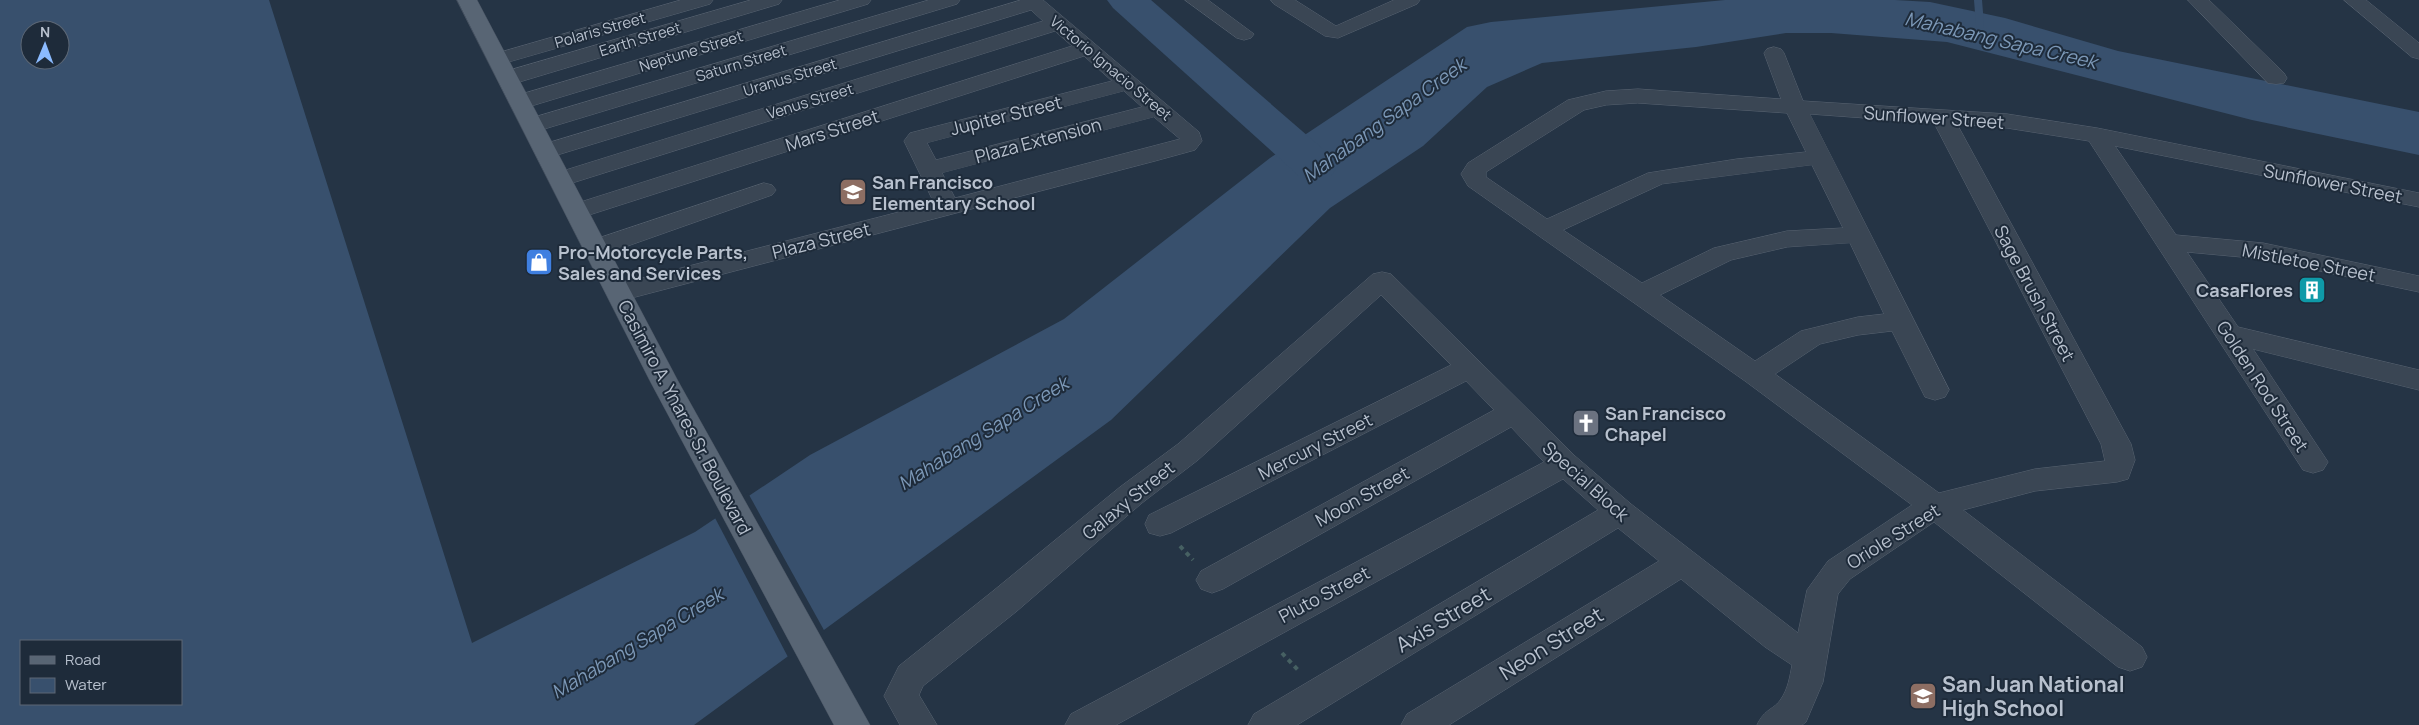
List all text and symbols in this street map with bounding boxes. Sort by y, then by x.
water label: Mahabang Sapa Creek [1902,5,2102,75]
street label: Polaris Street [552,7,648,53]
street label: Victorio Ignacio Street [1046,11,1176,125]
street label: Earth Street [597,17,683,61]
north arrow [20,20,70,70]
text: N [40,22,50,41]
street label: Neptune Street [637,25,745,77]
street label: Saturn Street [693,39,789,87]
water label: Mahabang Sapa Creek [1297,50,1473,188]
street label: Uranus Street [741,53,839,101]
street label: Venus Street [764,78,856,124]
street label: Jupiter Street [948,90,1064,140]
street label: Sunflower Street [1863,100,2005,134]
street label: Mars Street [782,104,882,156]
street label: Plaza Extension [972,112,1104,168]
street label: Sunflower Street [2262,158,2404,208]
place label: San Francisco Elementary School [872,170,1035,215]
school or university icon: San Francisco Elementary School [838,177,868,207]
street label: Plaza Street [769,216,873,264]
street label: Sage Brush Street [1989,221,2081,365]
street label: Mistletoe Street [2240,237,2378,287]
place label: Pro-Motorcycle Parts, Sales and Services [558,240,748,285]
shop icon: Pro-Motorcycle Parts, Sales and Services [524,247,554,277]
building icon: CasaFlores [2297,275,2327,305]
place label: CasaFlores [2196,278,2293,302]
street label: Casimiro A. Ynares Sr. Boulevard [613,296,757,538]
street label: Golden Rod Street [2212,316,2314,456]
water label: Mahabang Sapa Creek [893,369,1075,496]
place label: San Francisco Chapel [1605,401,1726,446]
street label: Mercury Street [1254,407,1376,485]
church icon: San Francisco Chapel [1571,408,1601,438]
street label: Special Block [1538,436,1635,527]
street label: Galaxy Street [1077,455,1179,545]
street label: Moon Street [1311,460,1413,532]
street label: Oriole Street [1842,498,1944,574]
street label: Pluto Street [1274,560,1374,628]
water label: Mahabang Sapa Creek [546,580,730,705]
street label: Axis Street [1390,580,1496,658]
street label: Neon Street [1494,600,1608,686]
legend [20,640,182,705]
text: Road [65,649,101,670]
place label: San Juan National High School [1942,670,2125,722]
text: Water [65,674,107,695]
school or university icon: San Juan National High School [1908,681,1938,711]

